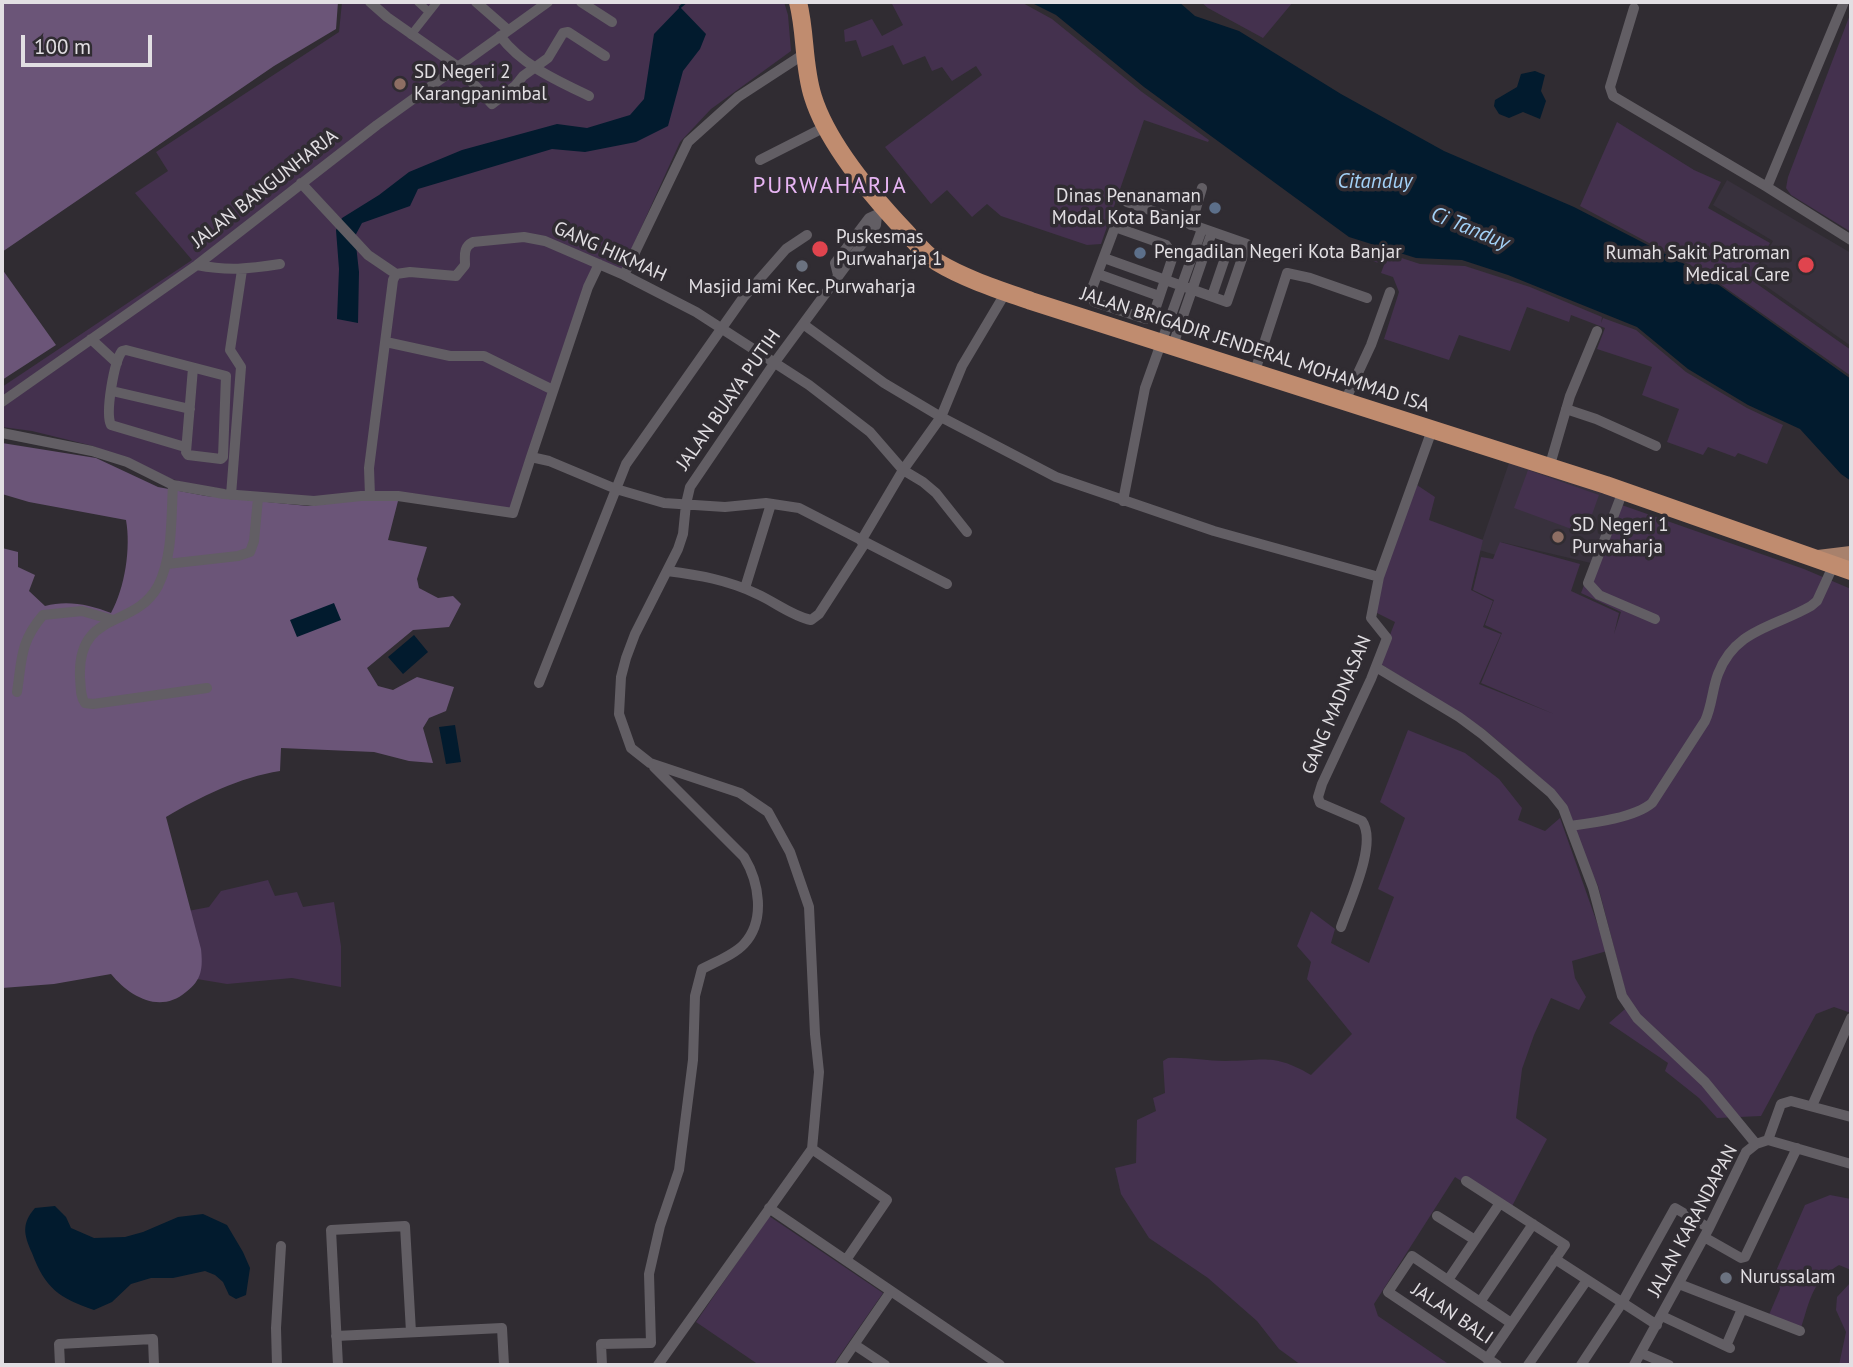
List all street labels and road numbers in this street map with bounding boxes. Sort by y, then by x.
street label: JALAN BANGUNHARJA [187,125,343,253]
street label: GANG HIKMAH [550,217,670,287]
street label: JALAN BRIGADIR JENDERAL MOHAMMAD ISA [1078,283,1432,417]
street label: JALAN BUAYA PUTIH [672,325,786,475]
street label: GANG MADNASAN [1297,632,1377,778]
street label: JALAN KARANDAPAN [1643,1141,1743,1301]
street label: JALAN BALI [1407,1279,1497,1349]

